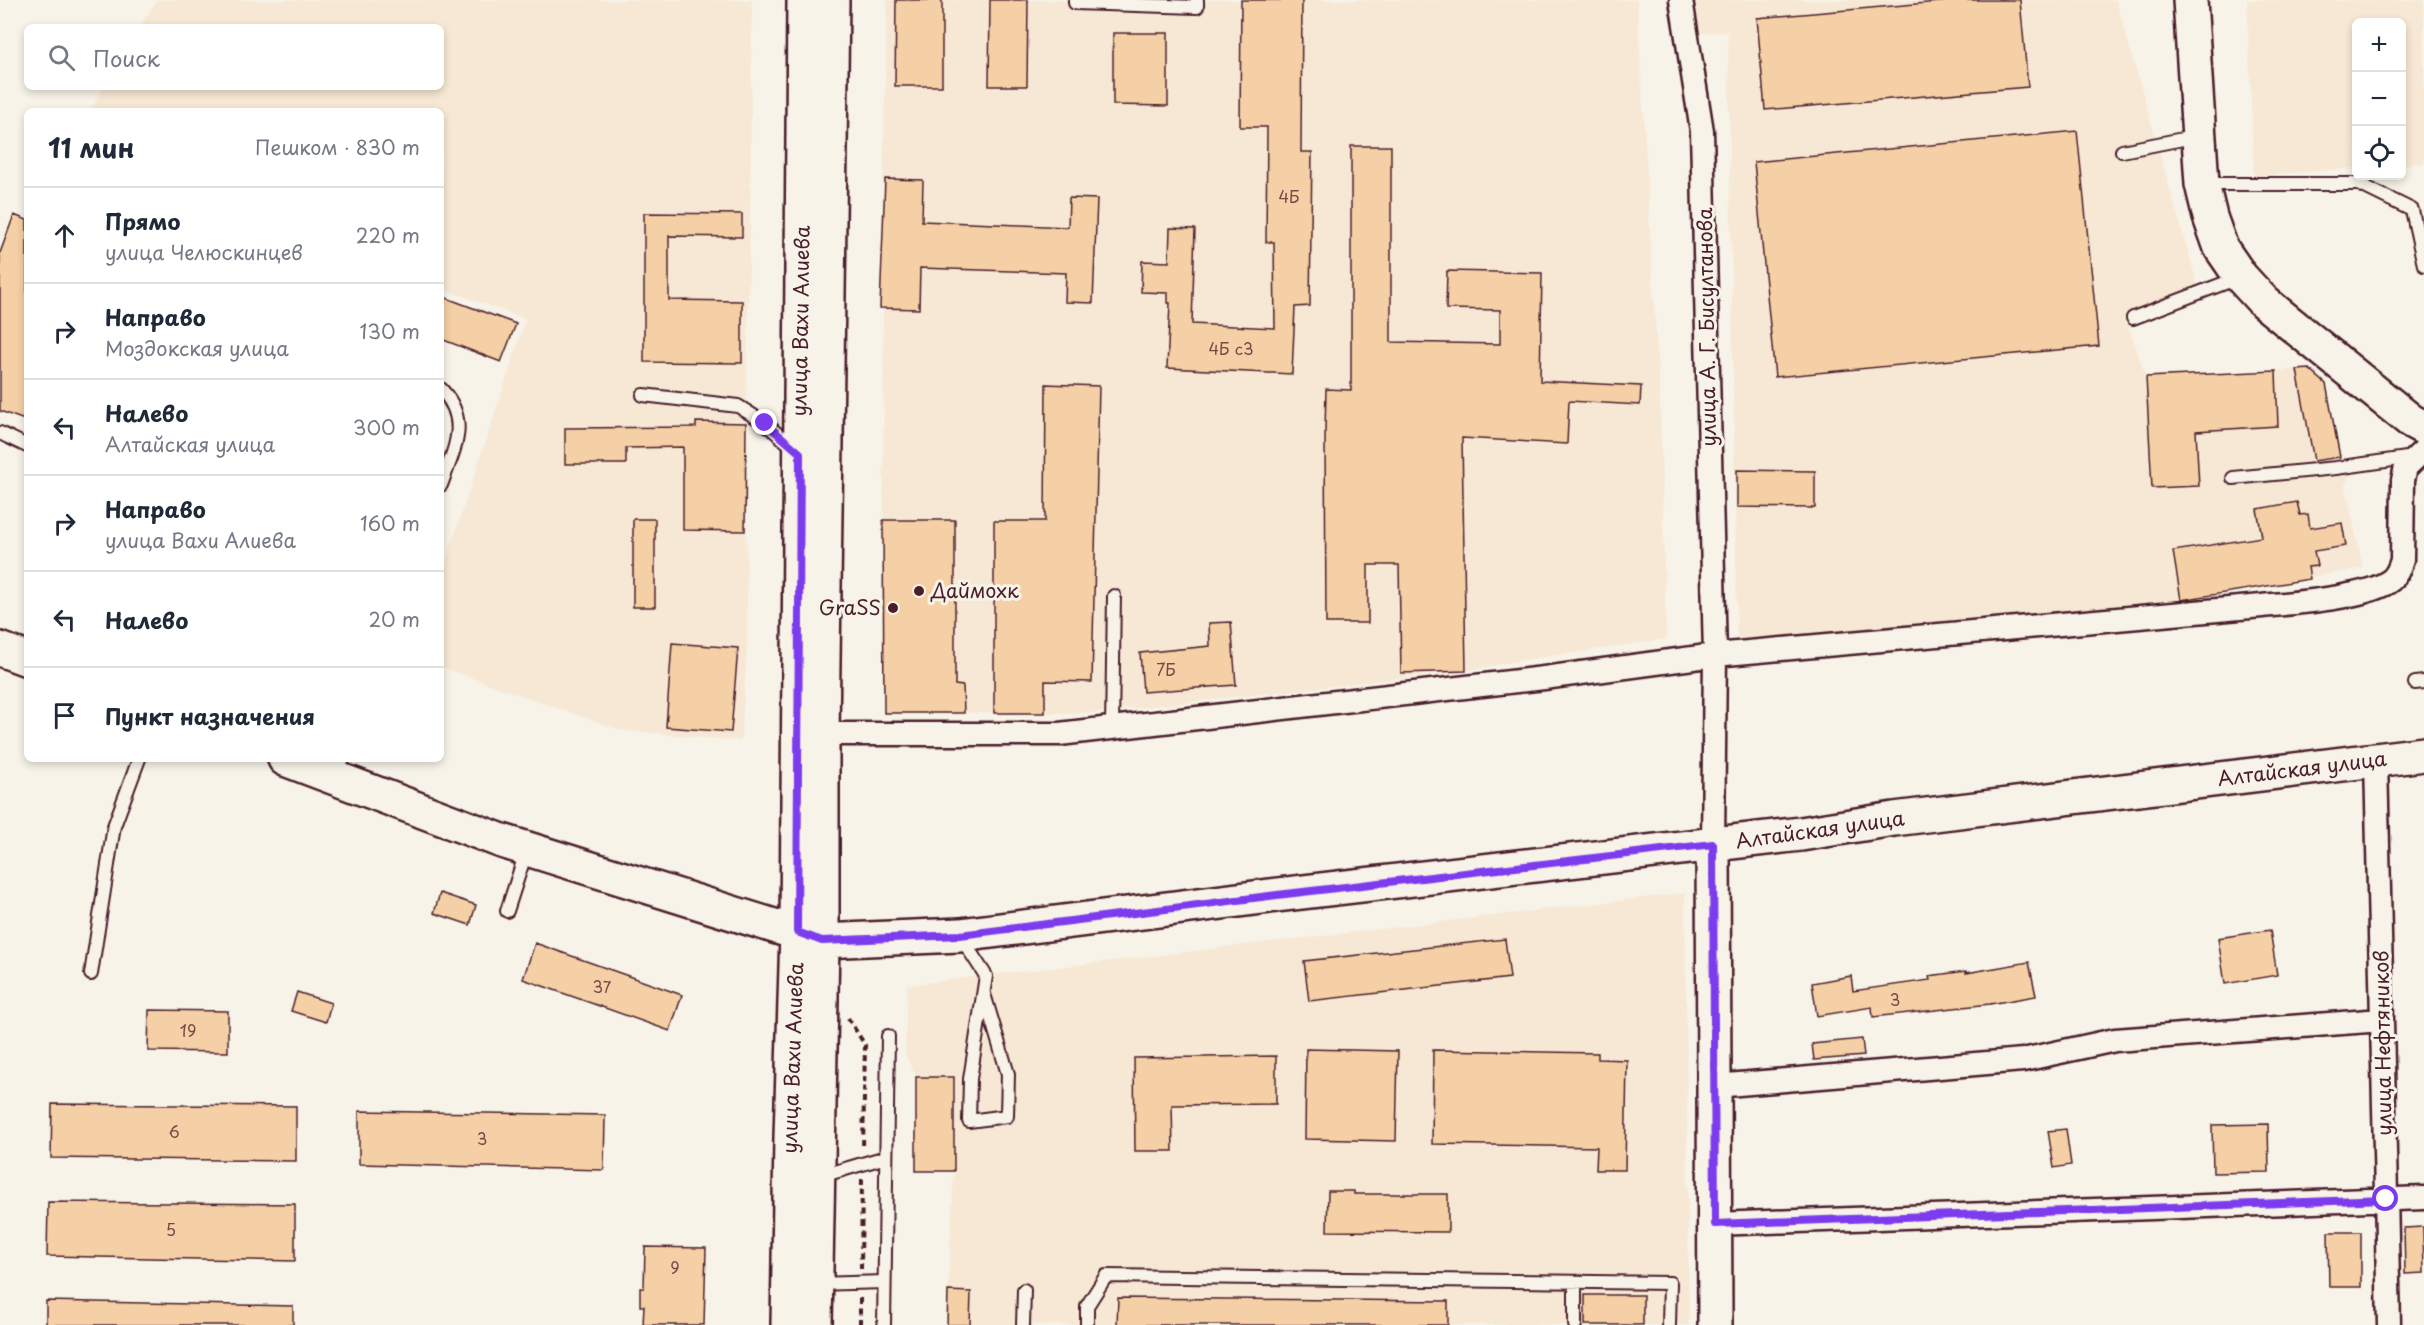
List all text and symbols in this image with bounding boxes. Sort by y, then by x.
map controls [2352,18,2406,180]
button: + [2352,18,2406,72]
search box [24,24,444,90]
icon: search [45,41,78,74]
text: Поиск [93,41,160,74]
button: − [2352,72,2406,126]
button: locate [2352,126,2406,180]
text: 11 мин [48,128,134,167]
text: Пешком · 830 m [255,132,420,162]
house number: 4Б [1279,184,1300,208]
text: Прямо [105,204,180,237]
street label: улица А. Г. Бисултанова [1689,207,1723,447]
icon: ahead [48,219,81,252]
text: 220 m [356,220,420,250]
street label: улица Вахи Алиева [783,225,817,417]
text: улица Челюскинцев [105,237,303,267]
text: Направо [105,300,206,333]
icon: right [48,315,81,348]
text: 130 m [360,316,420,346]
text: Моздокская улица [105,333,289,363]
house number: 4Б с3 [1208,336,1254,360]
text: Налево [105,396,188,429]
route end [751,409,777,435]
icon: left [48,411,81,444]
text: 300 m [353,412,420,442]
text: Алтайская улица [105,429,275,459]
text: Направо [105,492,206,525]
icon: right [48,507,81,540]
text: 160 m [360,508,420,538]
text: улица Вахи Алиева [105,525,296,555]
place label: Даймохк [930,575,1019,605]
marker: Даймохк [912,584,926,598]
place label: GraSS [819,592,881,622]
marker: GraSS [886,601,900,615]
icon: left [48,603,81,636]
text: Налево [105,603,188,636]
text: 20 m [368,604,420,634]
house number: 7Б [1156,657,1176,681]
icon: arrive [48,699,81,732]
text: Пункт назначения [105,699,315,732]
street label: Алтайская улица [2216,743,2389,793]
street label: Алтайская улица [1734,802,1907,856]
street label: улица Нефтяников [2365,950,2399,1136]
street label: улица Вахи Алиева [774,961,810,1154]
house number: 37 [593,974,612,998]
house number: 3 [1890,987,1900,1011]
house number: 19 [180,1018,196,1042]
house number: 6 [168,1119,180,1143]
house number: 3 [477,1126,487,1150]
route start [2372,1185,2398,1211]
house number: 5 [166,1217,176,1241]
house number: 9 [670,1255,680,1279]

